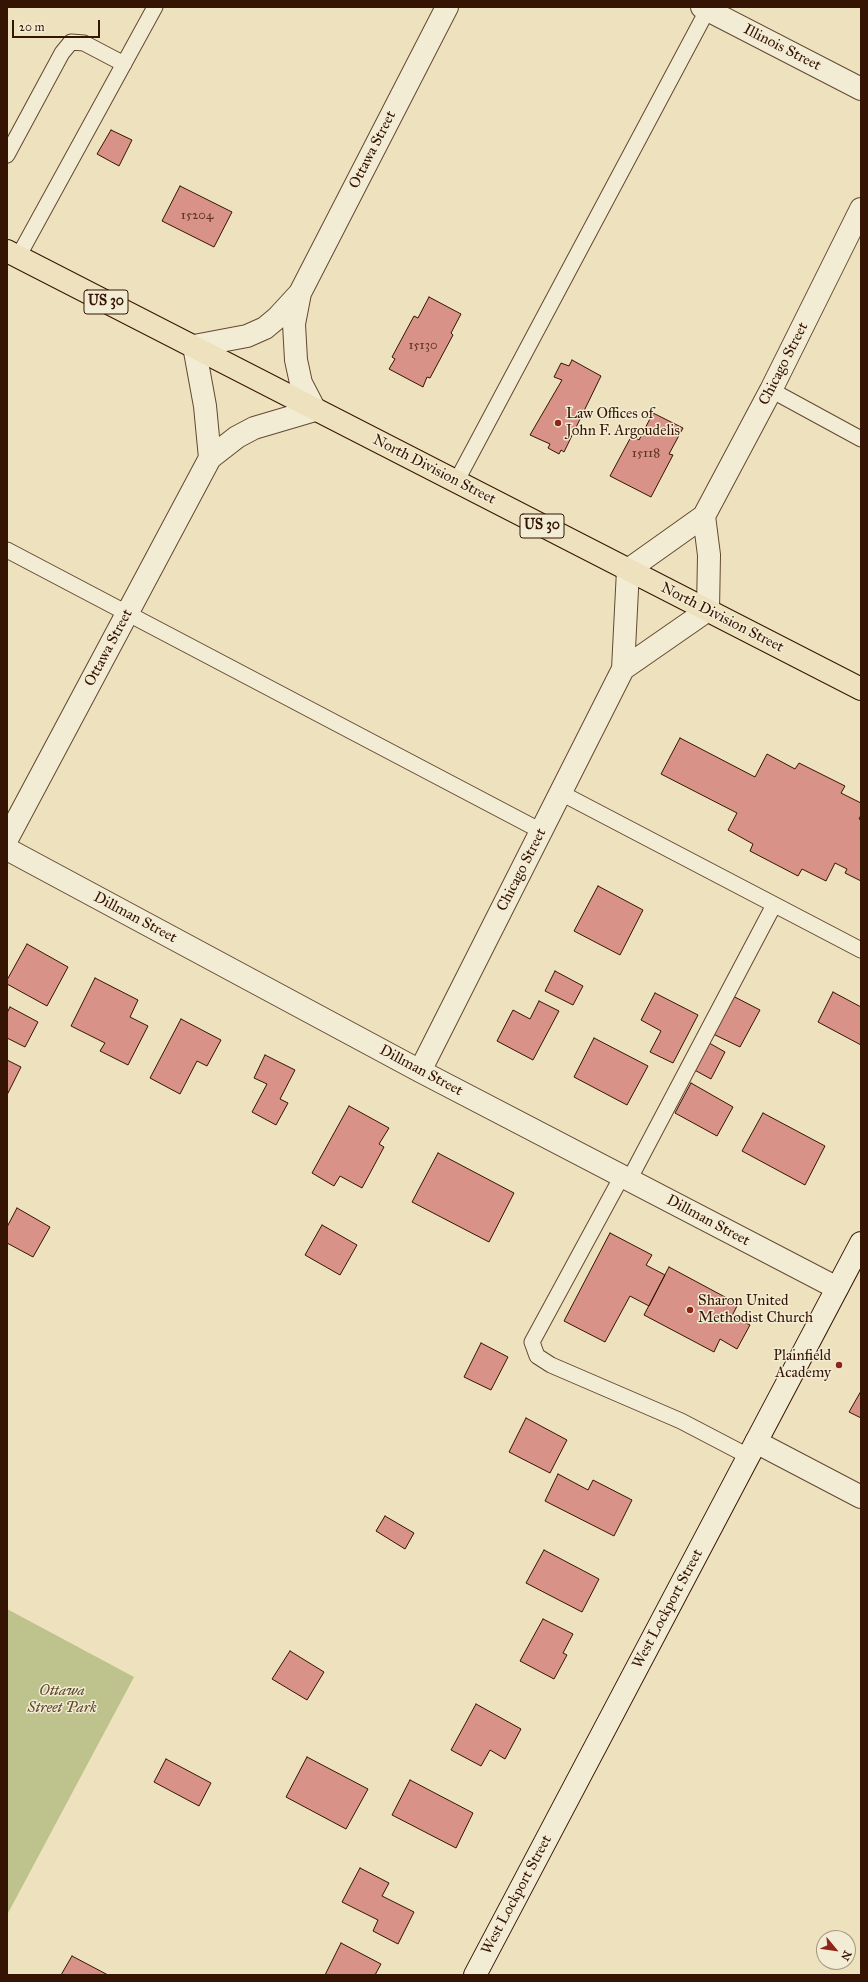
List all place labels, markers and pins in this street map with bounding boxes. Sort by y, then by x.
place label: Law Offices of John F. Argoudelis [566,405,680,440]
marker: Law Offices of John F. Argoudelis [553,418,563,428]
place label: Sharon United Methodist Church [698,1292,813,1327]
marker: Sharon United Methodist Church [685,1305,695,1315]
place label: Plainfield Academy [773,1347,831,1382]
marker: Plainfield Academy [834,1360,844,1370]

